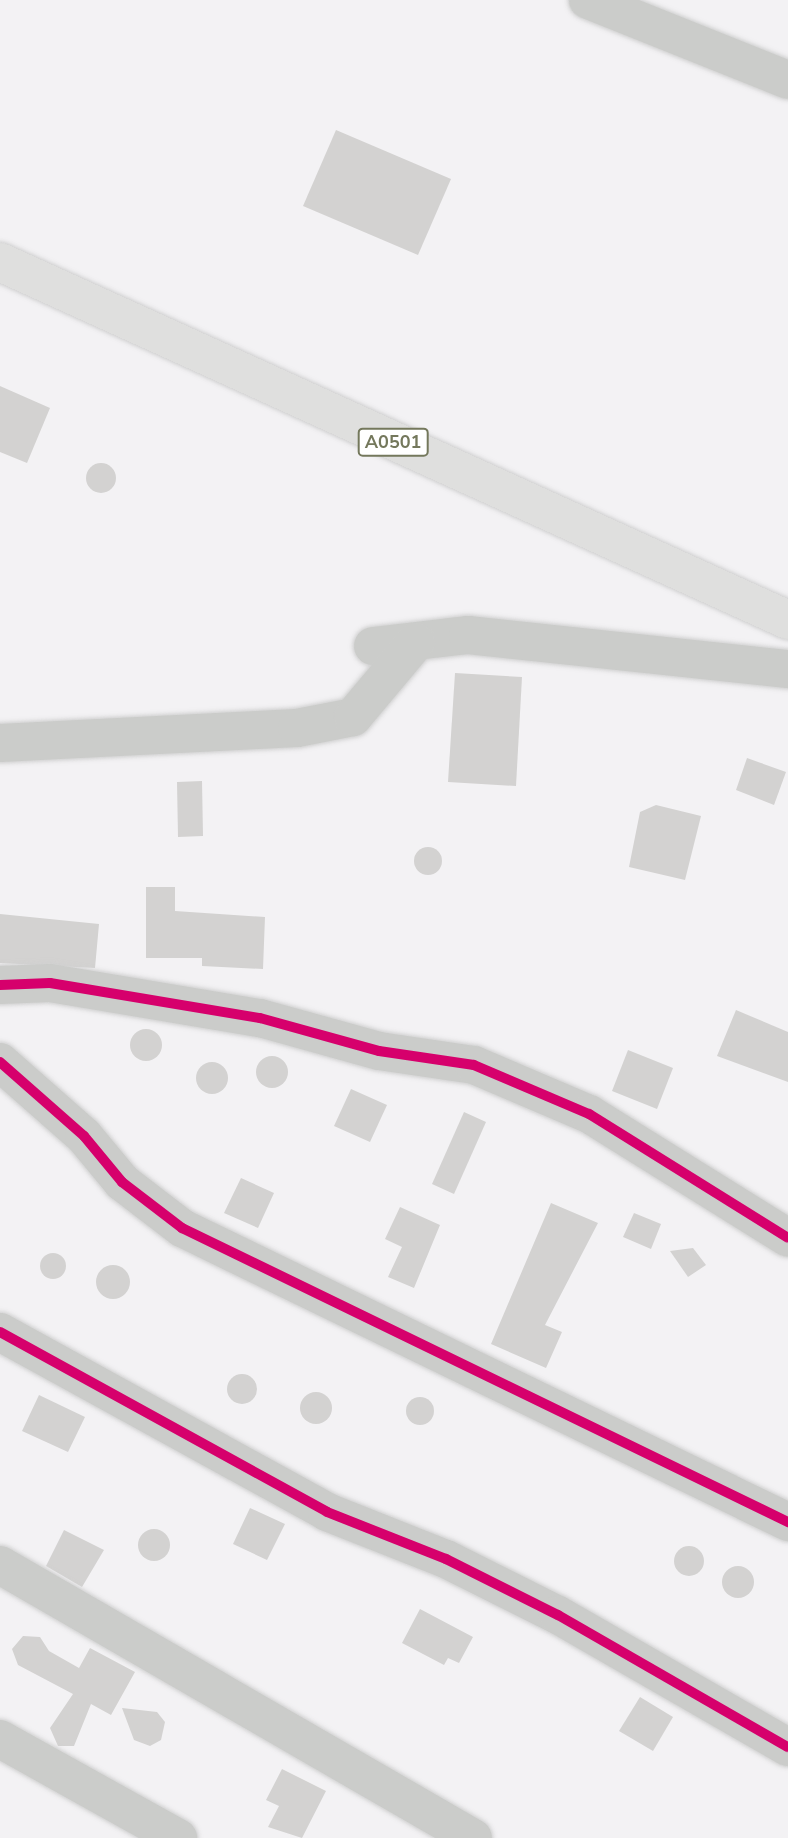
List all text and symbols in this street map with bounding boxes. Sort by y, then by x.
road number: A0501 [356,428,430,457]

